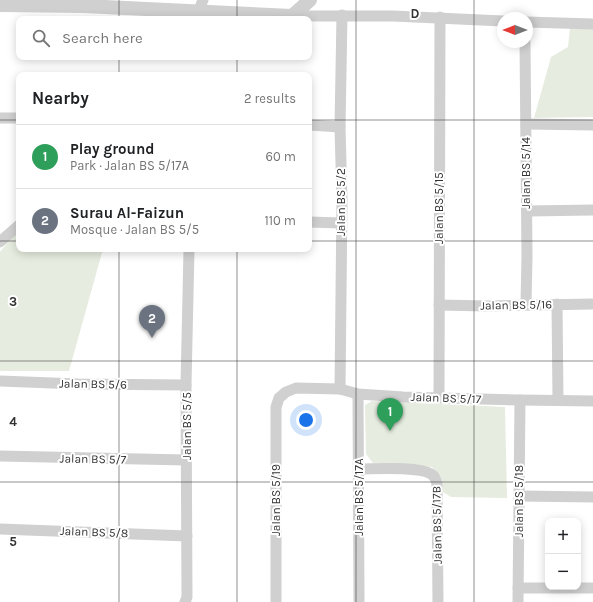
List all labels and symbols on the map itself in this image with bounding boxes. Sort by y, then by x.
text: D [411,6,420,21]
north arrow [497,12,533,48]
street label: Jalan BS 5/14 [519,137,533,209]
street label: Jalan BS 5/2 [334,168,348,236]
street label: Jalan BS 5/15 [432,172,446,244]
text: 3 [9,294,17,309]
street label: Jalan BS 5/16 [480,297,552,313]
pin: 2 [139,305,165,338]
street label: Jalan BS 5/6 [59,376,127,392]
street label: Jalan BS 5/17 [410,390,482,406]
street label: Jalan BS 5/5 [180,392,194,460]
pin: 1 [377,398,403,431]
your location [296,410,316,430]
text: 4 [9,414,17,429]
street label: Jalan BS 5/7 [60,451,127,467]
street label: Jalan BS 5/17A [352,458,366,536]
street label: Jalan BS 5/19 [269,464,283,536]
street label: Jalan BS 5/18 [512,465,526,537]
street label: Jalan BS 5/17B [429,486,445,564]
street label: Jalan BS 5/8 [60,524,128,540]
text: 5 [9,534,17,549]

